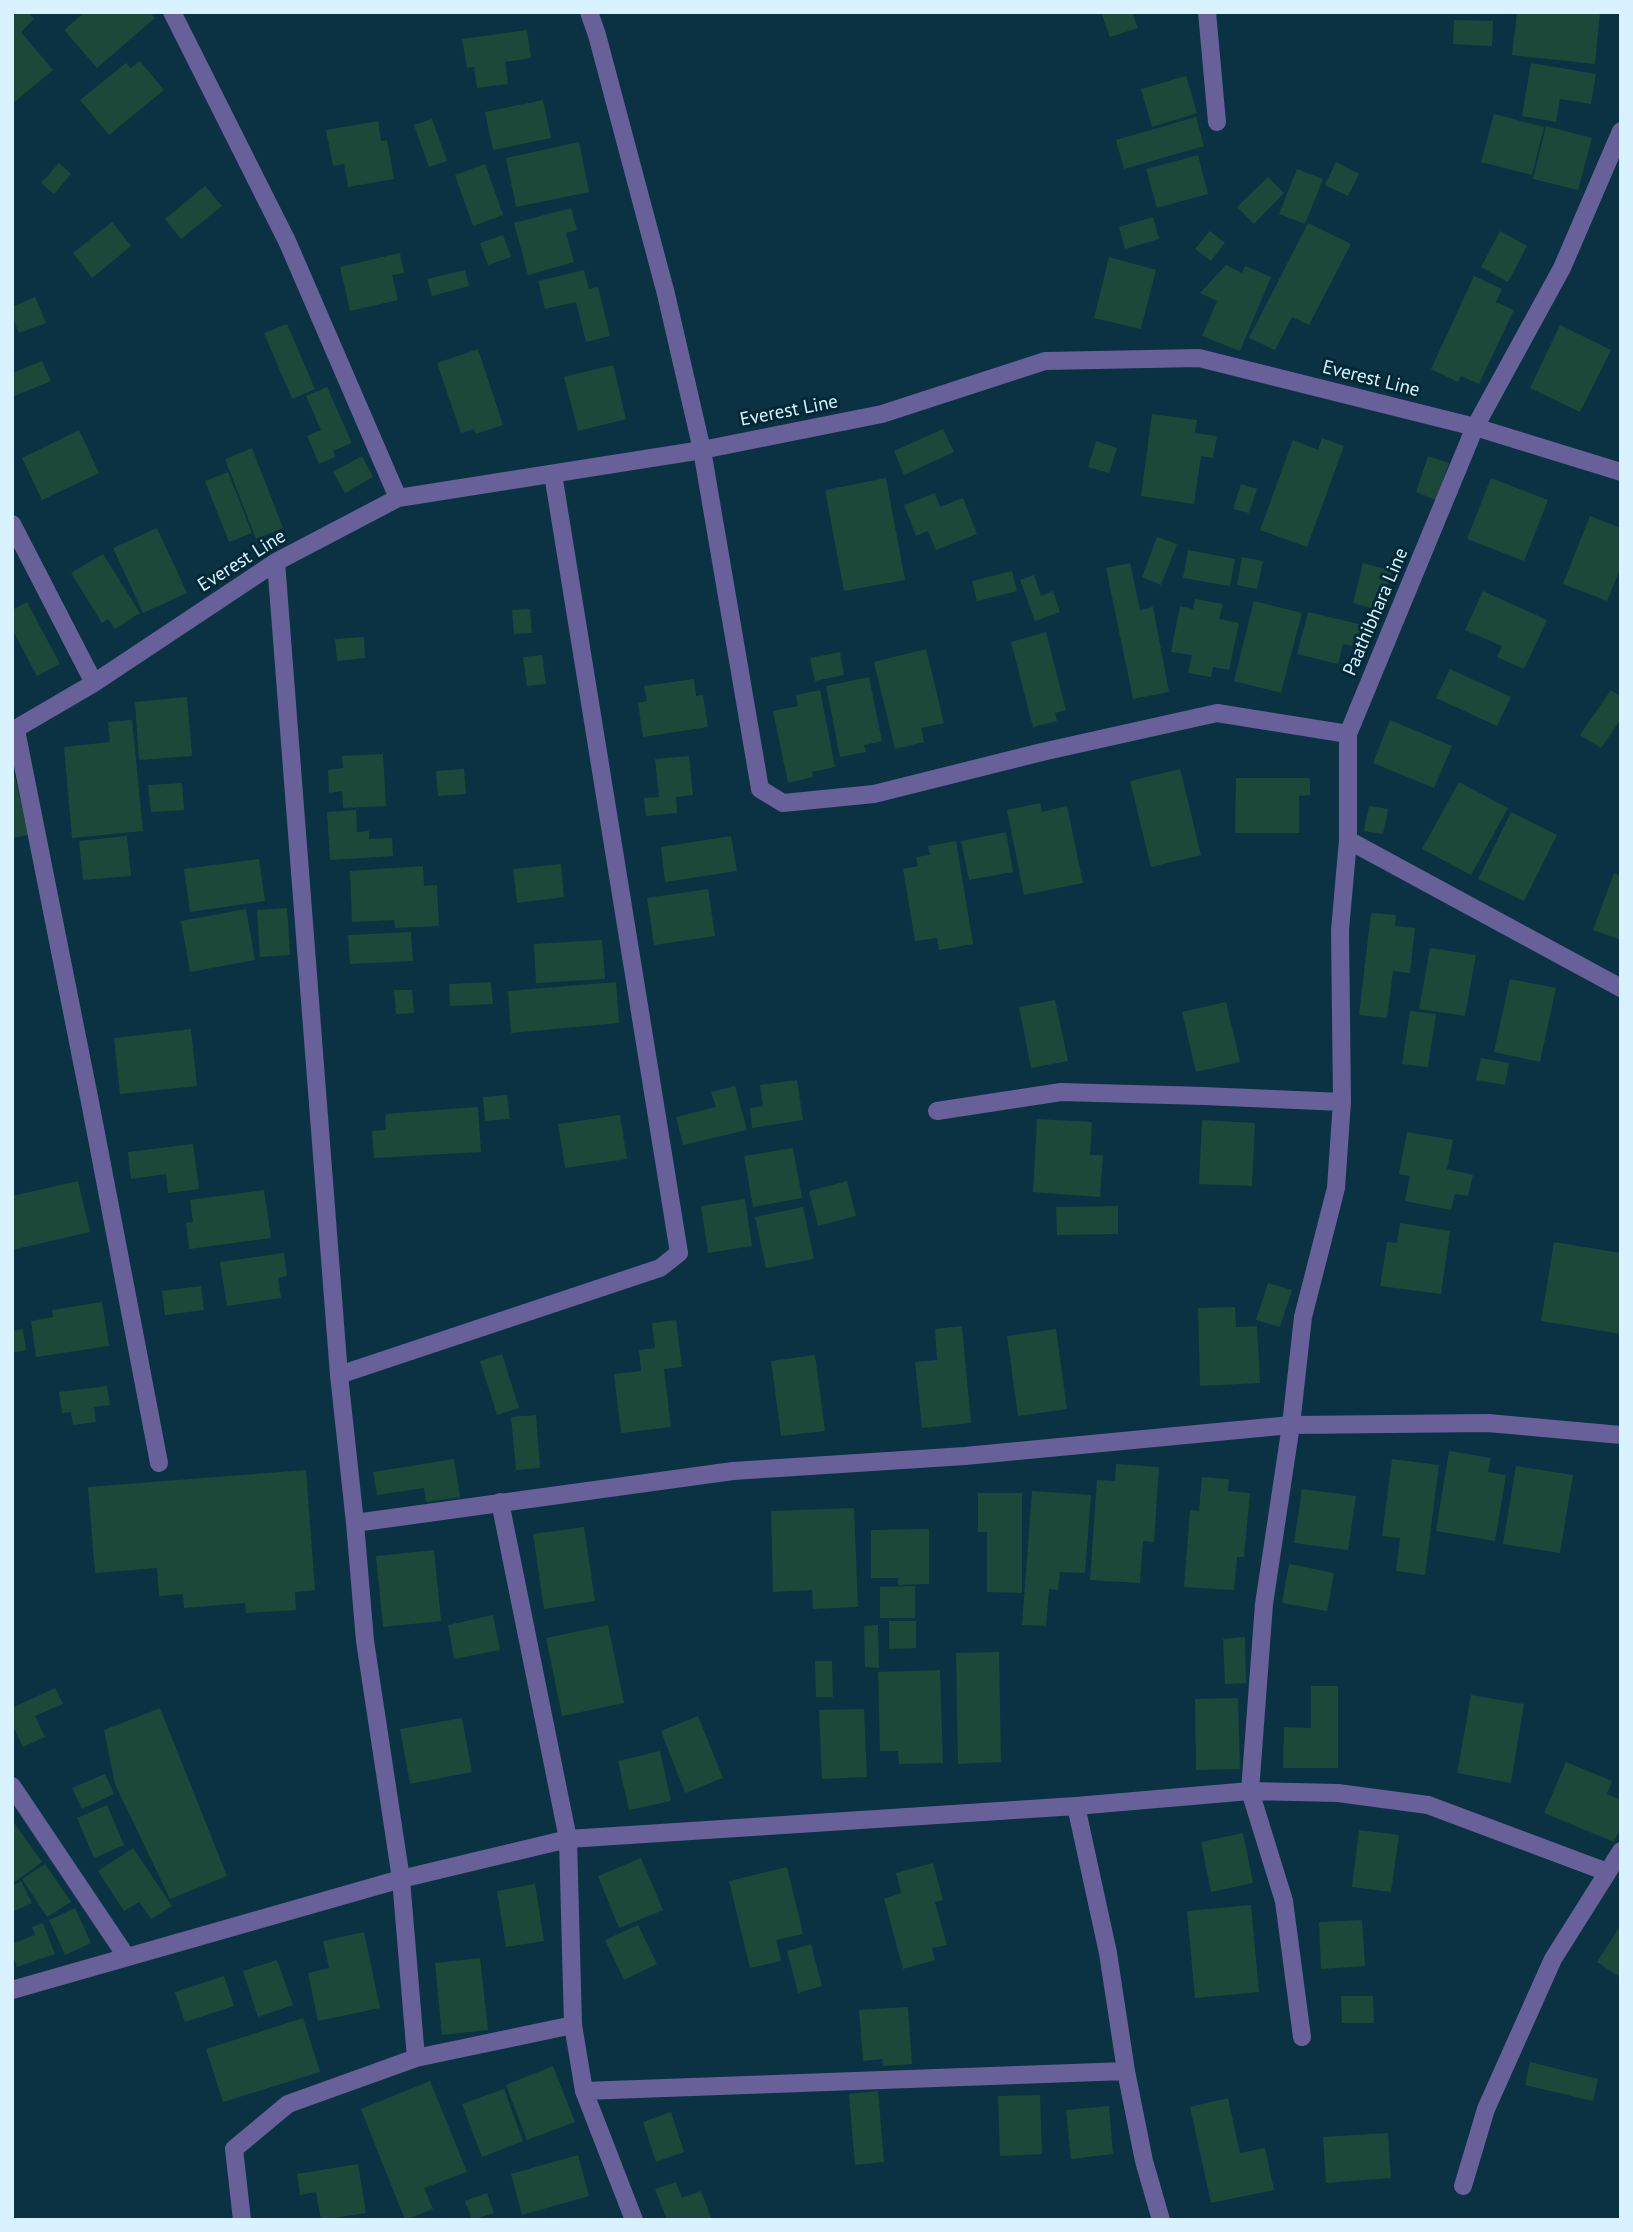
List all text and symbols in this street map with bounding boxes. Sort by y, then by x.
street label: Everest Line [1320,356,1422,402]
street label: Everest Line [738,390,840,432]
street label: Everest Line [194,525,290,597]
street label: Paathibhara Line [1339,545,1413,679]

